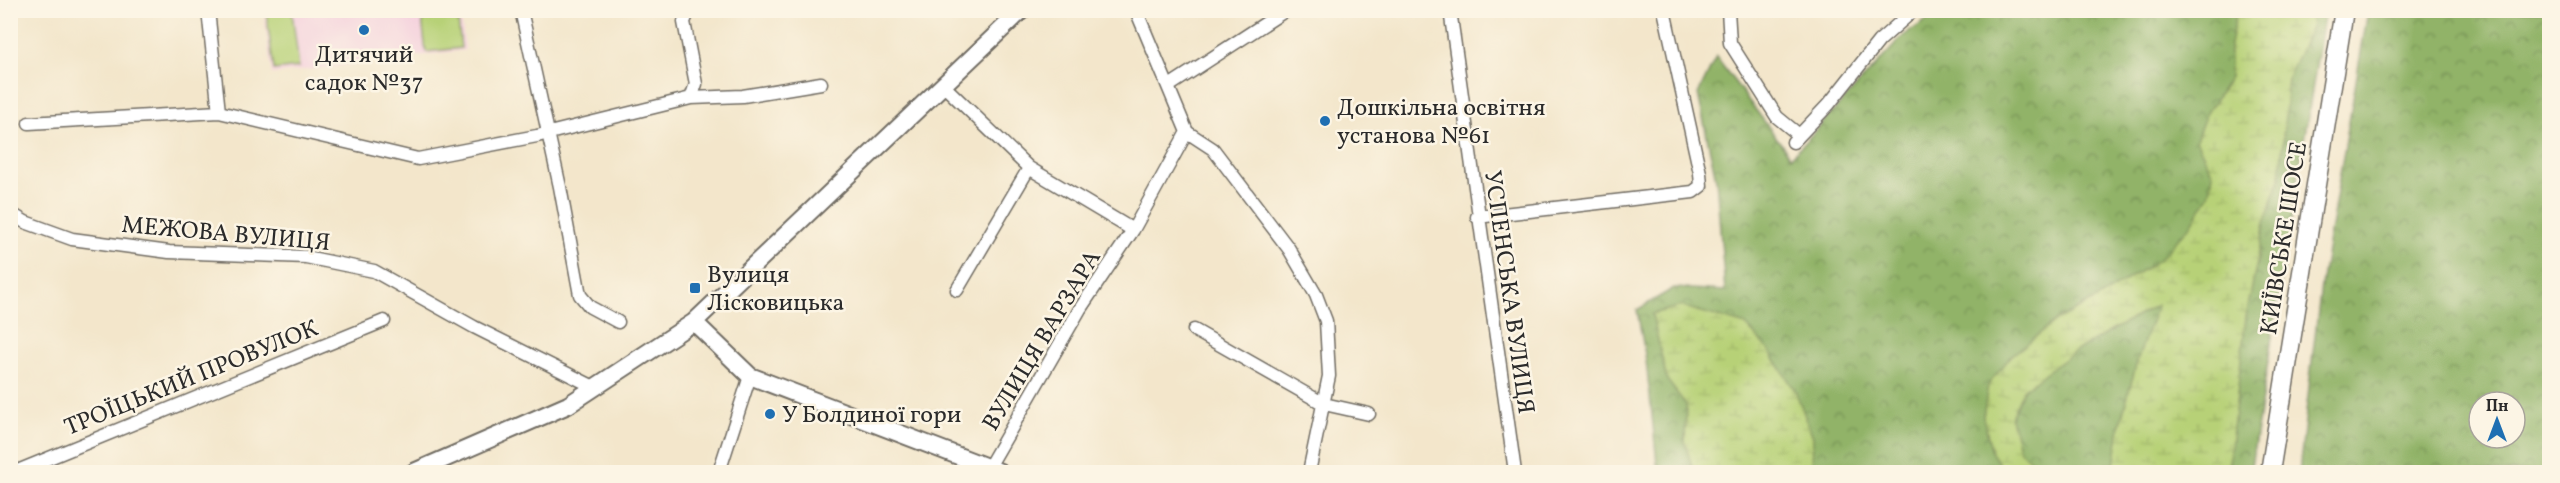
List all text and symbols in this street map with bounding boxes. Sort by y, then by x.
marker: Дитячий садок №37 [357,23,371,37]
place label: Дитячий садок №37 [305,39,423,101]
place label: Дошкільна освітня установа №61 [1337,92,1545,154]
marker: Дошкільна освітня установа №61 [1318,114,1332,128]
street label: КИЇВСЬКЕ ШОСЕ [2253,139,2317,337]
street label: УСПЕНСЬКА ВУЛИЦЯ [1474,168,1542,416]
street label: МЕЖОВА ВУЛИЦЯ [120,209,332,261]
street label: ВУЛИЦЯ ВАРЗАРА [975,244,1110,438]
place label: Вулиця Лісковицька [707,259,844,321]
marker: Вулиця Лісковицька [688,281,702,295]
street label: ТРОЇЦЬКИЙ ПРОВУЛОК [60,312,324,445]
north arrow [2467,390,2527,450]
text: Пн [2486,396,2508,418]
place label: У Болдиної гори [782,399,961,433]
marker: У Болдиної гори [763,407,777,421]

